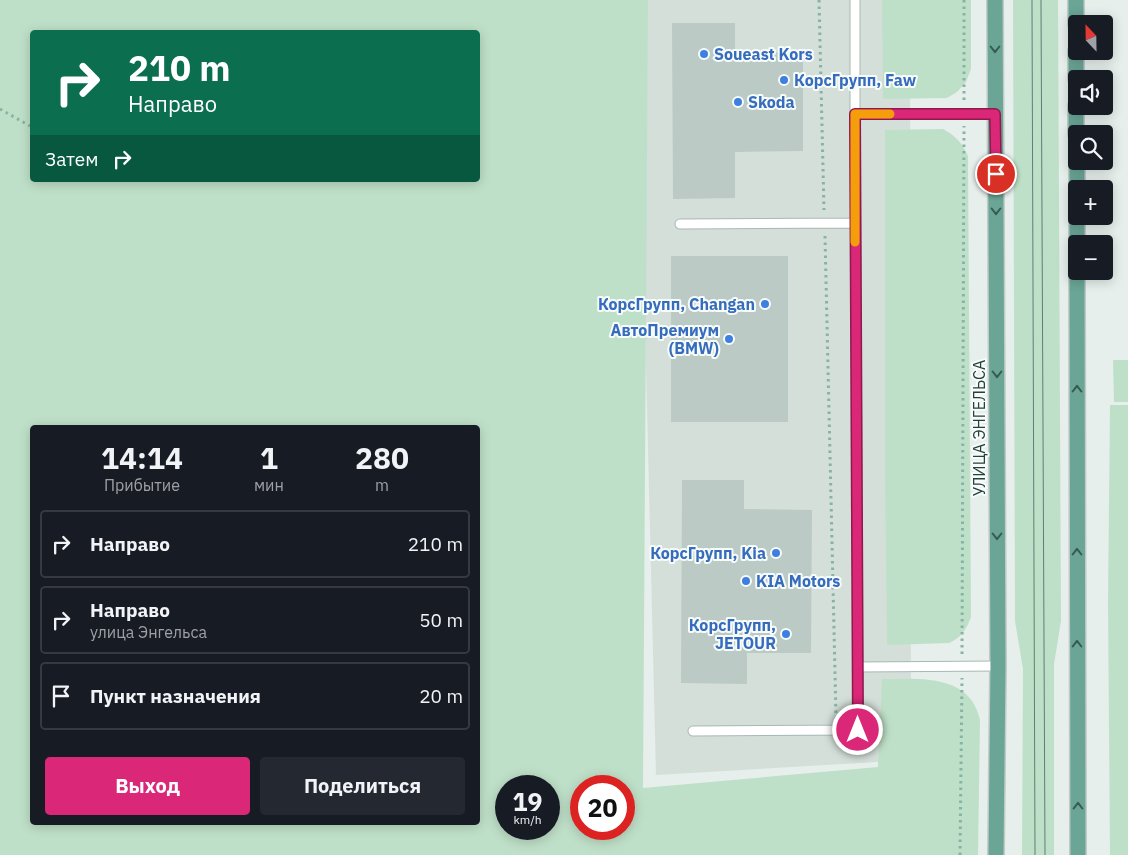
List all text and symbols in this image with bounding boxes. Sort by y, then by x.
north arrow [1068,15,1112,60]
map controls [1068,15,1113,280]
place label: Soueast Kors [714,44,813,64]
text: 210 m [128,45,231,91]
one-way arrow [990,45,1000,53]
marker: Soueast Kors [698,48,710,60]
icon: right [45,50,110,115]
place label: КорсГрупп, Faw [794,70,917,90]
button: sound [1068,70,1113,115]
marker: КорсГрупп, Faw [778,74,790,86]
text: Направо [128,89,217,118]
place label: Skoda [748,92,795,112]
marker: Skoda [732,96,744,108]
button: search [1068,125,1113,170]
icon: right [108,145,136,173]
text: Затем [45,147,98,171]
pin [975,153,1017,195]
icon: arrive [982,160,1010,188]
button: + [1068,180,1113,225]
one-way arrow [991,208,1001,215]
button: − [1068,235,1113,280]
place label: КорсГрупп, Changan [598,294,755,314]
marker: КорсГрупп, Changan [759,298,771,310]
place label: АвтоПремиум (BMW) [610,320,719,358]
marker: АвтоПремиум (BMW) [723,333,735,345]
street label: УЛИЦА ЭНГЕЛЬСА [969,360,989,496]
one-way arrow [992,370,1002,378]
one-way arrow [1072,385,1082,393]
text: 14:14 [101,438,183,477]
text: 1 [260,438,278,477]
text: 280 [355,438,409,477]
text: Прибытие [104,475,180,495]
text: мин [254,475,284,495]
text: m [375,475,389,495]
icon: right [47,530,75,558]
text: Направо [90,532,170,556]
text: 210 m [408,532,463,556]
one-way arrow [992,532,1003,540]
place label: КорсГрупп, Kia [650,543,766,563]
marker: КорсГрупп, Kia [770,547,782,559]
one-way arrow [1072,548,1082,556]
place label: KIA Motors [756,571,840,591]
marker: KIA Motors [740,575,752,587]
text: Направо [90,598,170,622]
icon: right [47,606,75,634]
text: 50 m [419,608,463,632]
place label: КорсГрупп, JETOUR [689,615,776,653]
text: улица Энгельса [90,622,207,642]
marker: КорсГрупп, JETOUR [780,628,792,640]
one-way arrow [1072,640,1082,648]
icon: arrive [47,682,75,710]
text: Пункт назначения [90,684,261,708]
text: 20 m [419,684,463,708]
position arrow [831,703,883,755]
button: Выход [45,757,250,815]
button: Поделиться [260,757,465,815]
speed limit sign: 20 [570,775,635,840]
text: 19 [512,785,543,818]
one-way arrow [1073,802,1083,810]
text: km/h [513,812,542,827]

